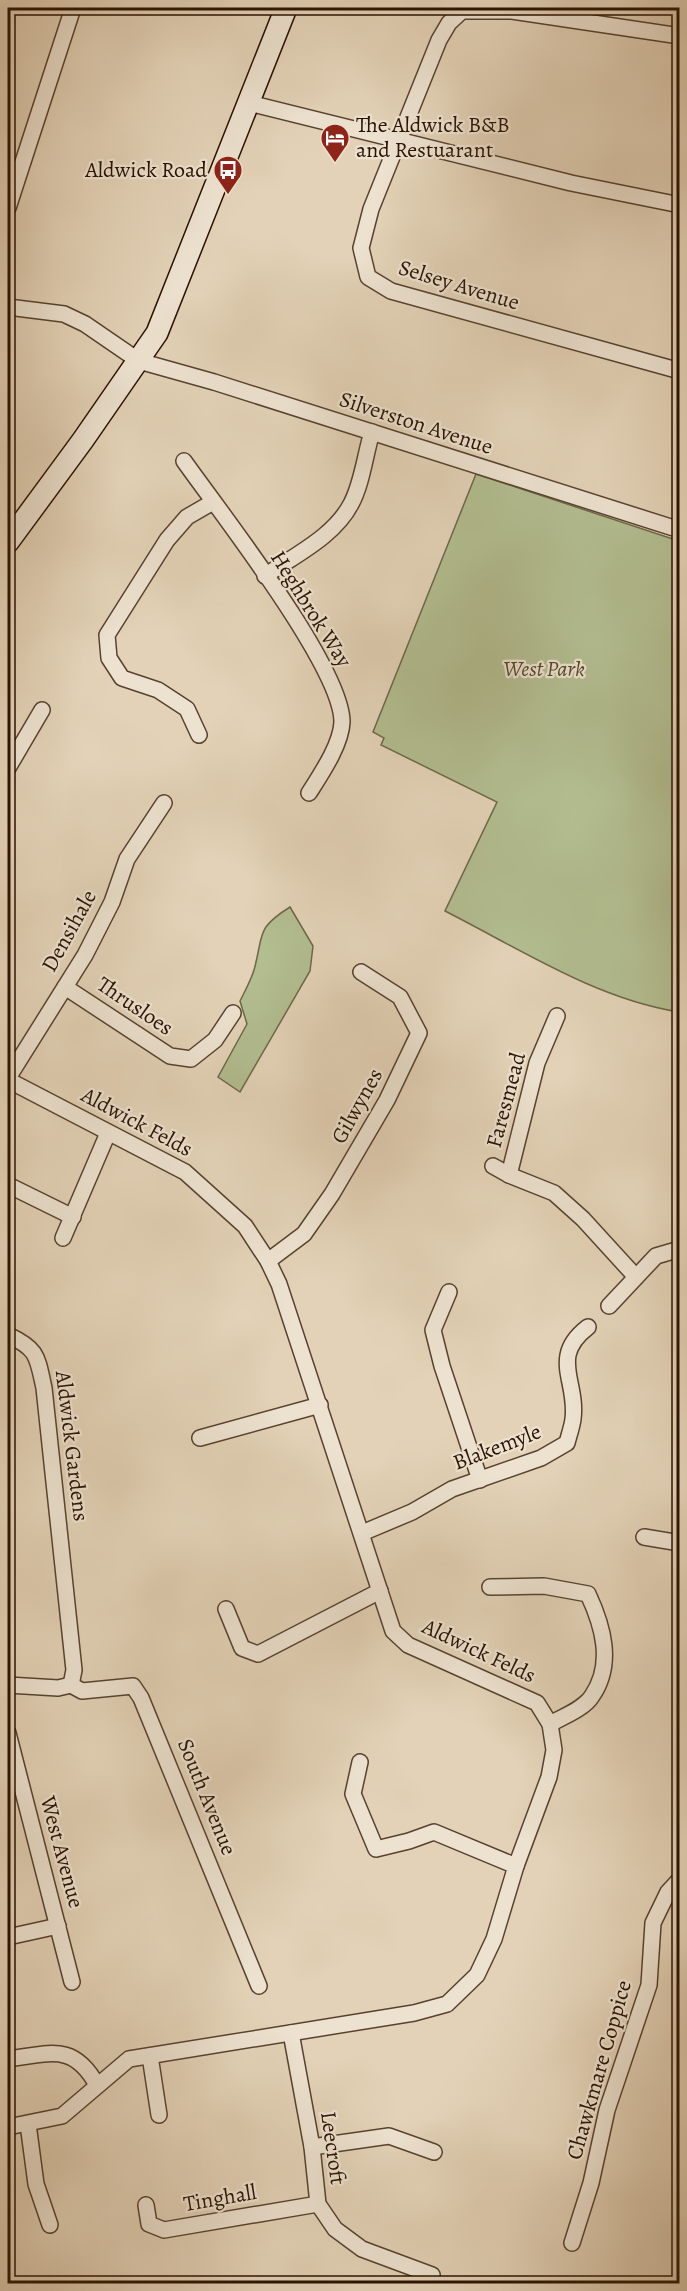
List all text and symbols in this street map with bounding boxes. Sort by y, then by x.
place label: The Aldwick B&B and Restuarant [356,110,510,165]
hotel icon: The Aldwick B&B and Restuarant [319,122,351,164]
bus stop icon: Aldwick Road [212,154,244,196]
place label: Aldwick Road [84,155,207,185]
street label: Selsey Avenue [395,252,523,318]
street label: Silverston Avenue [335,384,497,462]
street label: Heghbrok Way [263,545,359,673]
park label: West Park [503,654,585,684]
street label: Densihale [34,885,104,977]
street label: Thrusloes [91,970,179,1042]
street label: Faresmead [479,1049,533,1151]
street label: Gilwynes [324,1063,390,1149]
street label: Aldwick Felds [75,1080,198,1164]
street label: Aldwick Gardens [48,1368,96,1523]
street label: Blakemyle [449,1417,545,1477]
street label: Aldwick Felds [416,1611,541,1690]
street label: South Avenue [170,1734,244,1860]
street label: West Avenue [32,1792,91,1911]
street label: Chawkmare Coppice [559,1977,639,2163]
street label: Leecroft [313,2109,353,2187]
street label: Tinghall [181,2177,259,2219]

